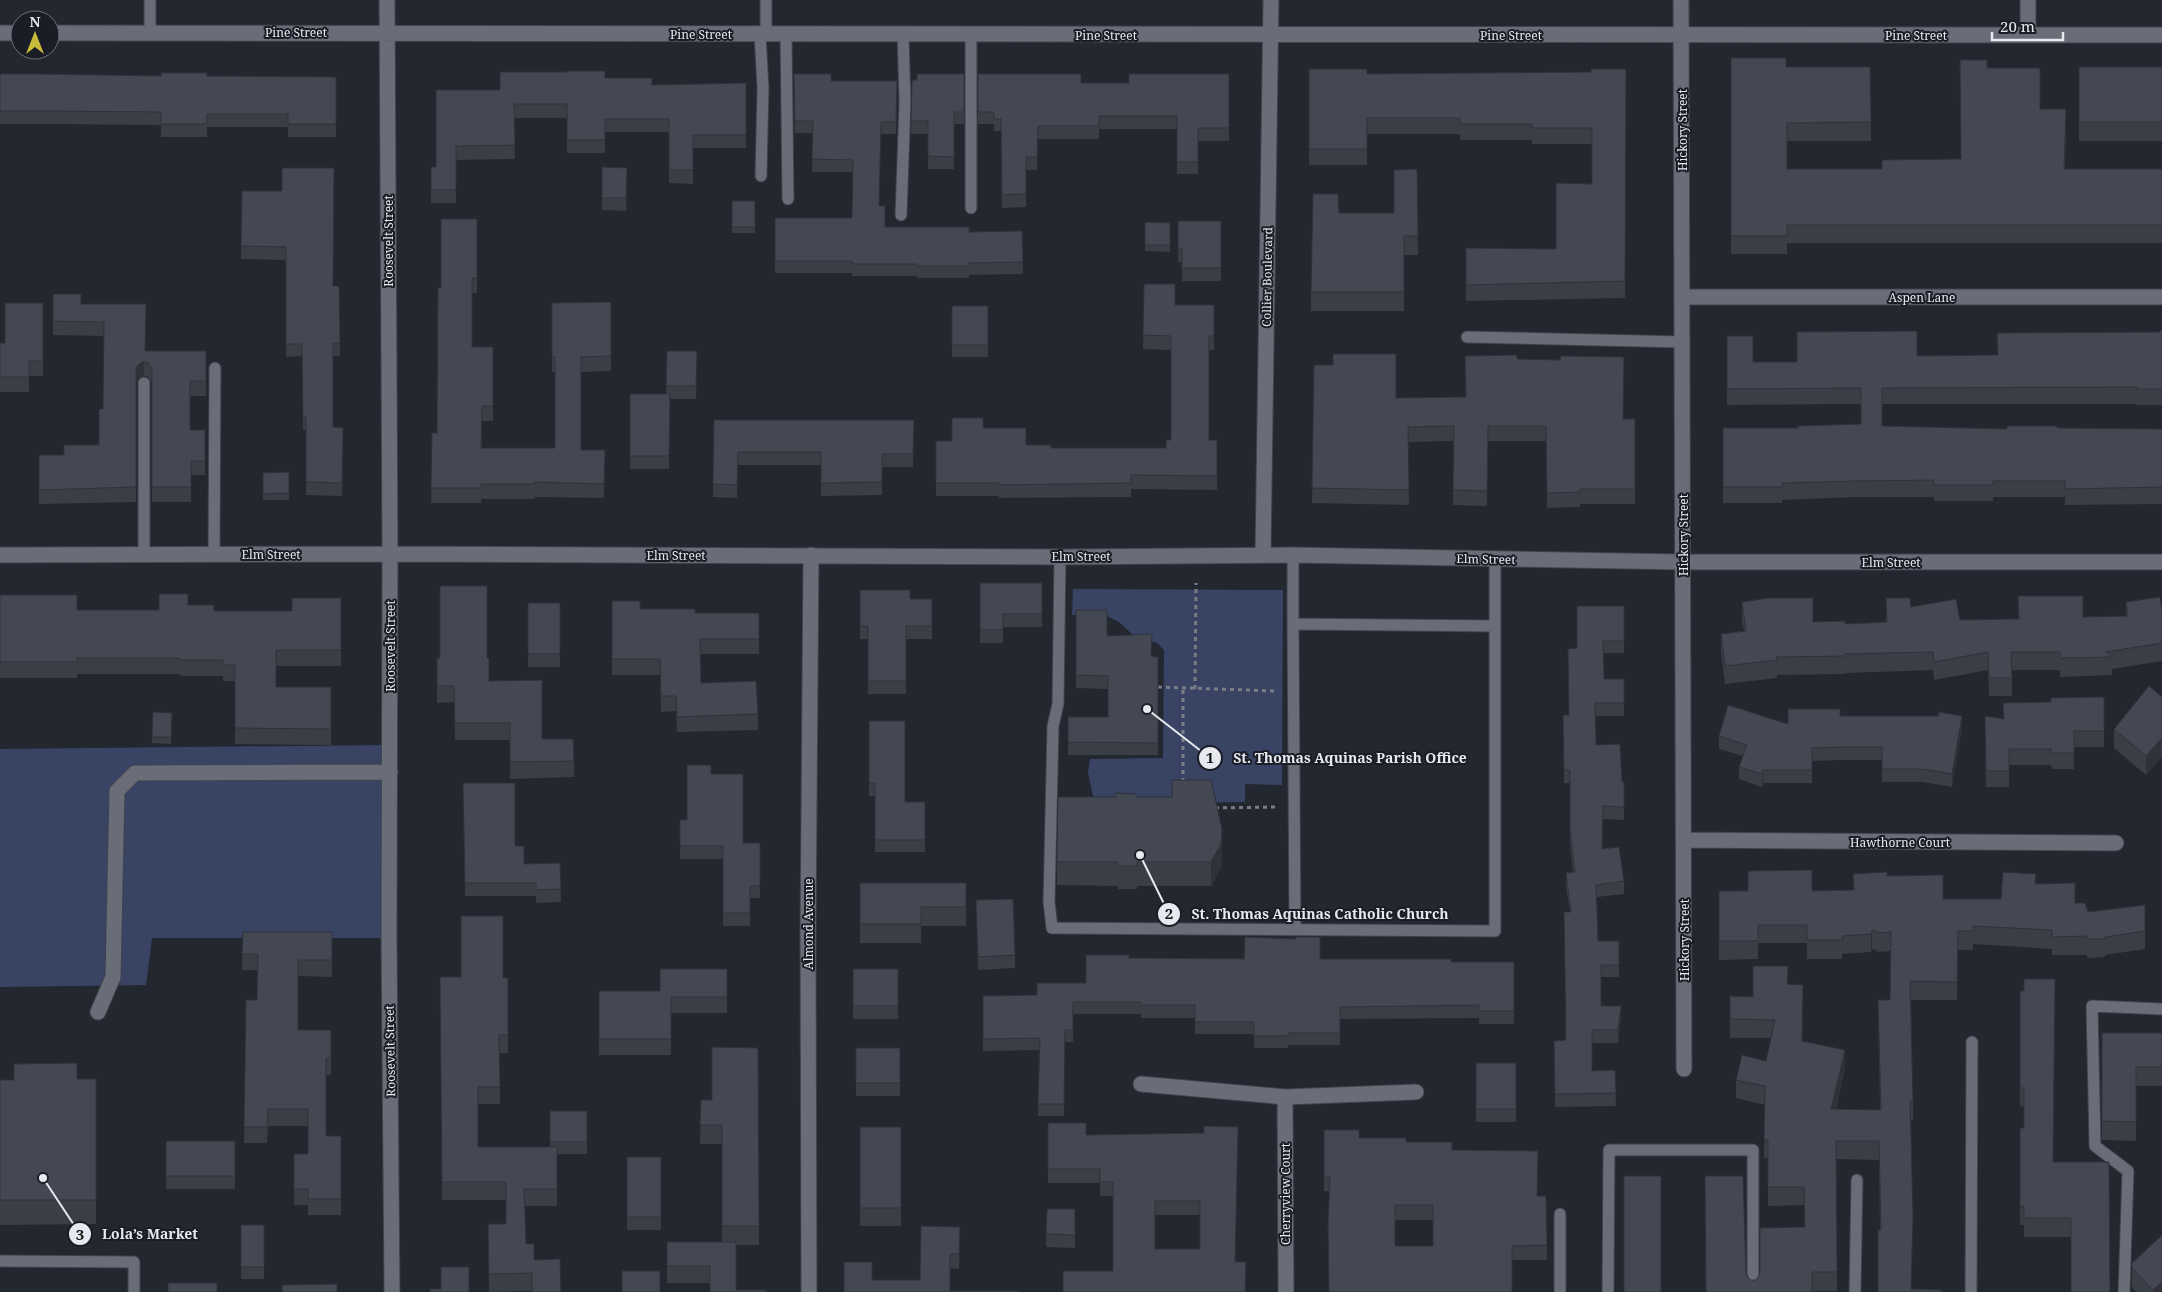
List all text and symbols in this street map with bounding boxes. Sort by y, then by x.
north arrow [10,10,60,60]
scale bar [1992,10,2063,42]
text: N [29,12,41,31]
text: 20 m [2000,16,2035,36]
street label: Pine Street [265,24,327,41]
street label: Pine Street [670,26,732,43]
street label: Pine Street [1075,27,1137,44]
street label: Pine Street [1480,27,1542,44]
street label: Pine Street [1885,27,1947,44]
street label: Hickory Street [1674,89,1691,171]
street label: Roosevelt Street [380,195,397,287]
street label: Collier Boulevard [1258,226,1276,327]
street label: Aspen Lane [1889,289,1955,306]
street label: Hickory Street [1675,494,1692,576]
street label: Elm Street [241,546,301,563]
street label: Elm Street [646,547,706,564]
street label: Elm Street [1051,548,1111,565]
street label: Elm Street [1456,550,1516,568]
street label: Elm Street [1861,554,1921,571]
street label: Roosevelt Street [382,600,399,692]
callout: St. Thomas Aquinas Parish Office [1198,743,1477,772]
text: 1 [1206,747,1214,767]
text: St. Thomas Aquinas Parish Office [1233,748,1467,767]
street label: Hawthorne Court [1850,834,1950,851]
street label: Almond Avenue [800,878,817,970]
callout: St. Thomas Aquinas Catholic Church [1157,899,1459,928]
street label: Hickory Street [1676,899,1693,981]
text: 2 [1165,903,1173,923]
text: St. Thomas Aquinas Catholic Church [1191,904,1449,923]
street label: Roosevelt Street [381,1005,399,1097]
street label: Cherryview Court [1277,1143,1294,1245]
callout: Lola’s Market [67,1220,208,1249]
text: 3 [76,1224,84,1244]
text: Lola’s Market [102,1224,198,1243]

